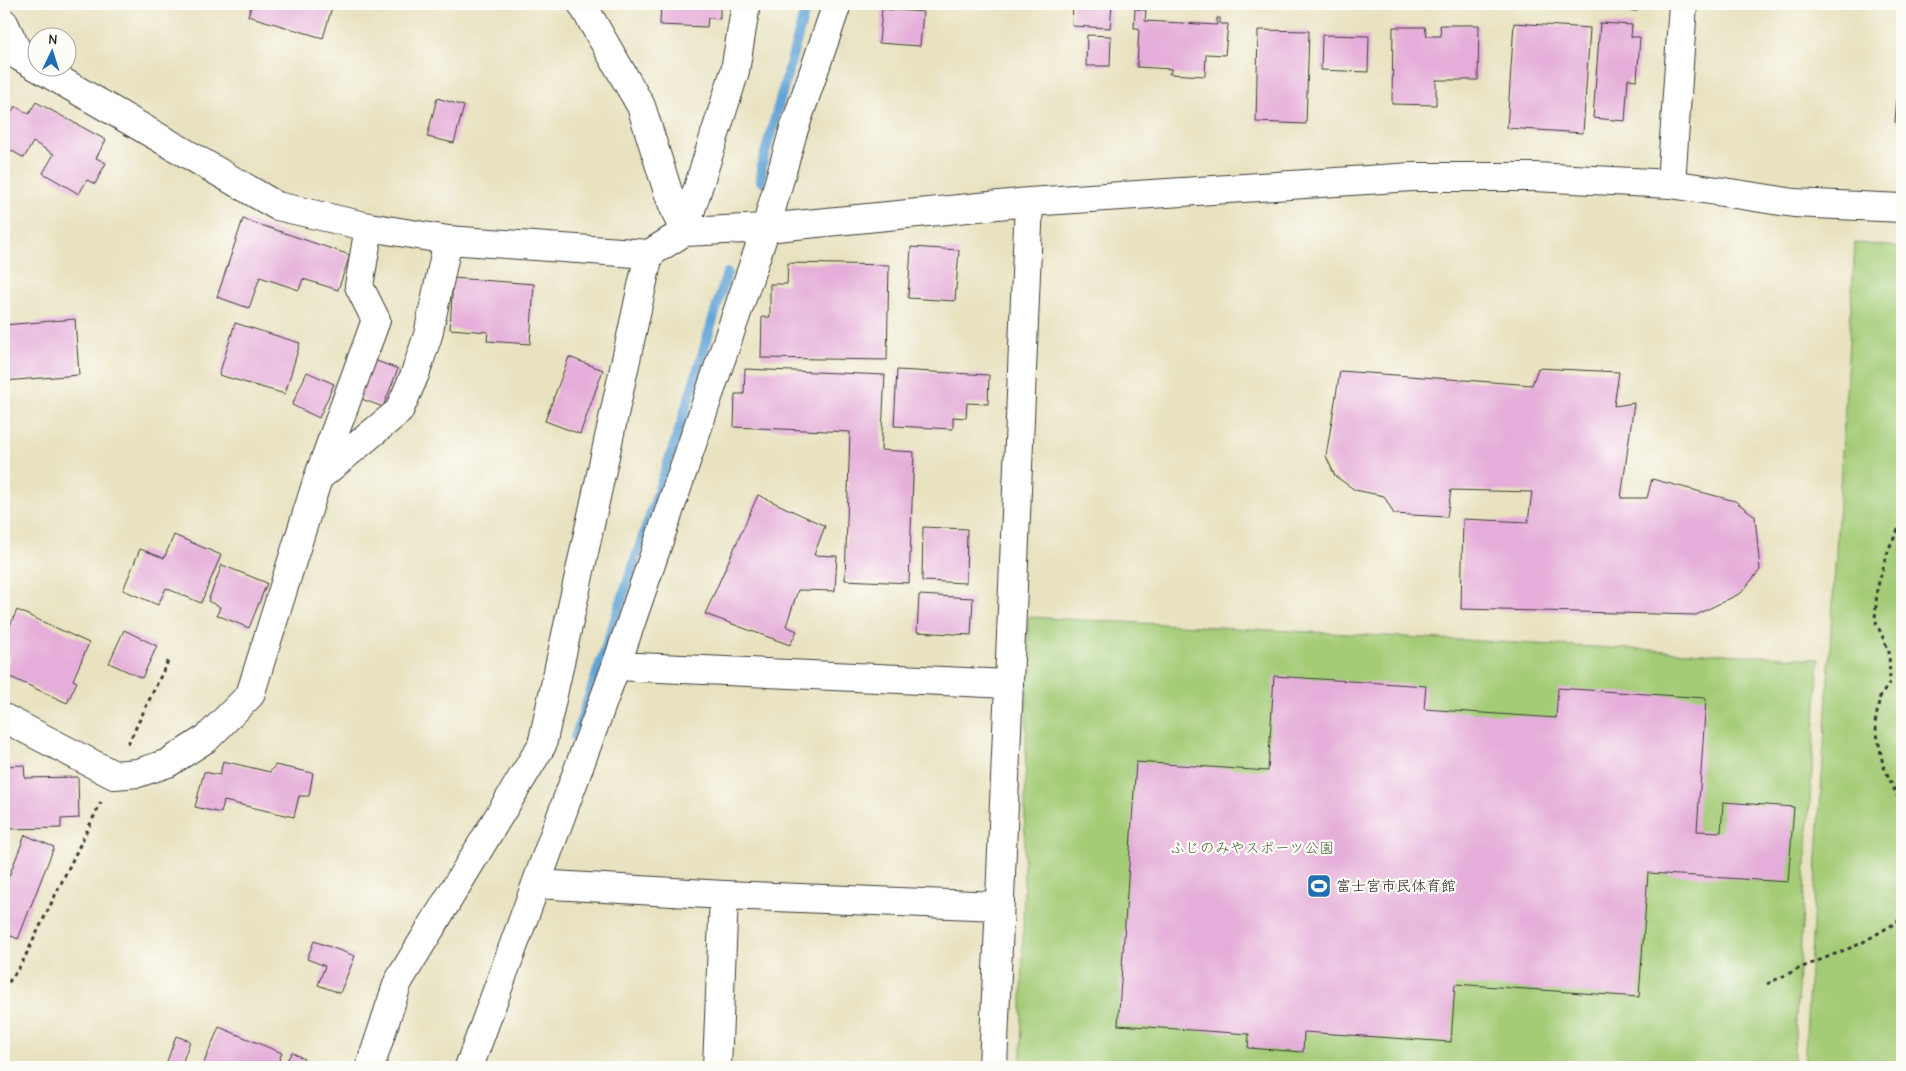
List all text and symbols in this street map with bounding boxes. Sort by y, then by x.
north arrow [28,28,78,78]
text: N [48,31,58,48]
park label: ふじのみやスポーツ公園 [1170,839,1334,857]
sports icon: 富士宮市民体育館 [1306,873,1332,899]
place label: 富士宮市民体育館 [1336,877,1456,895]

